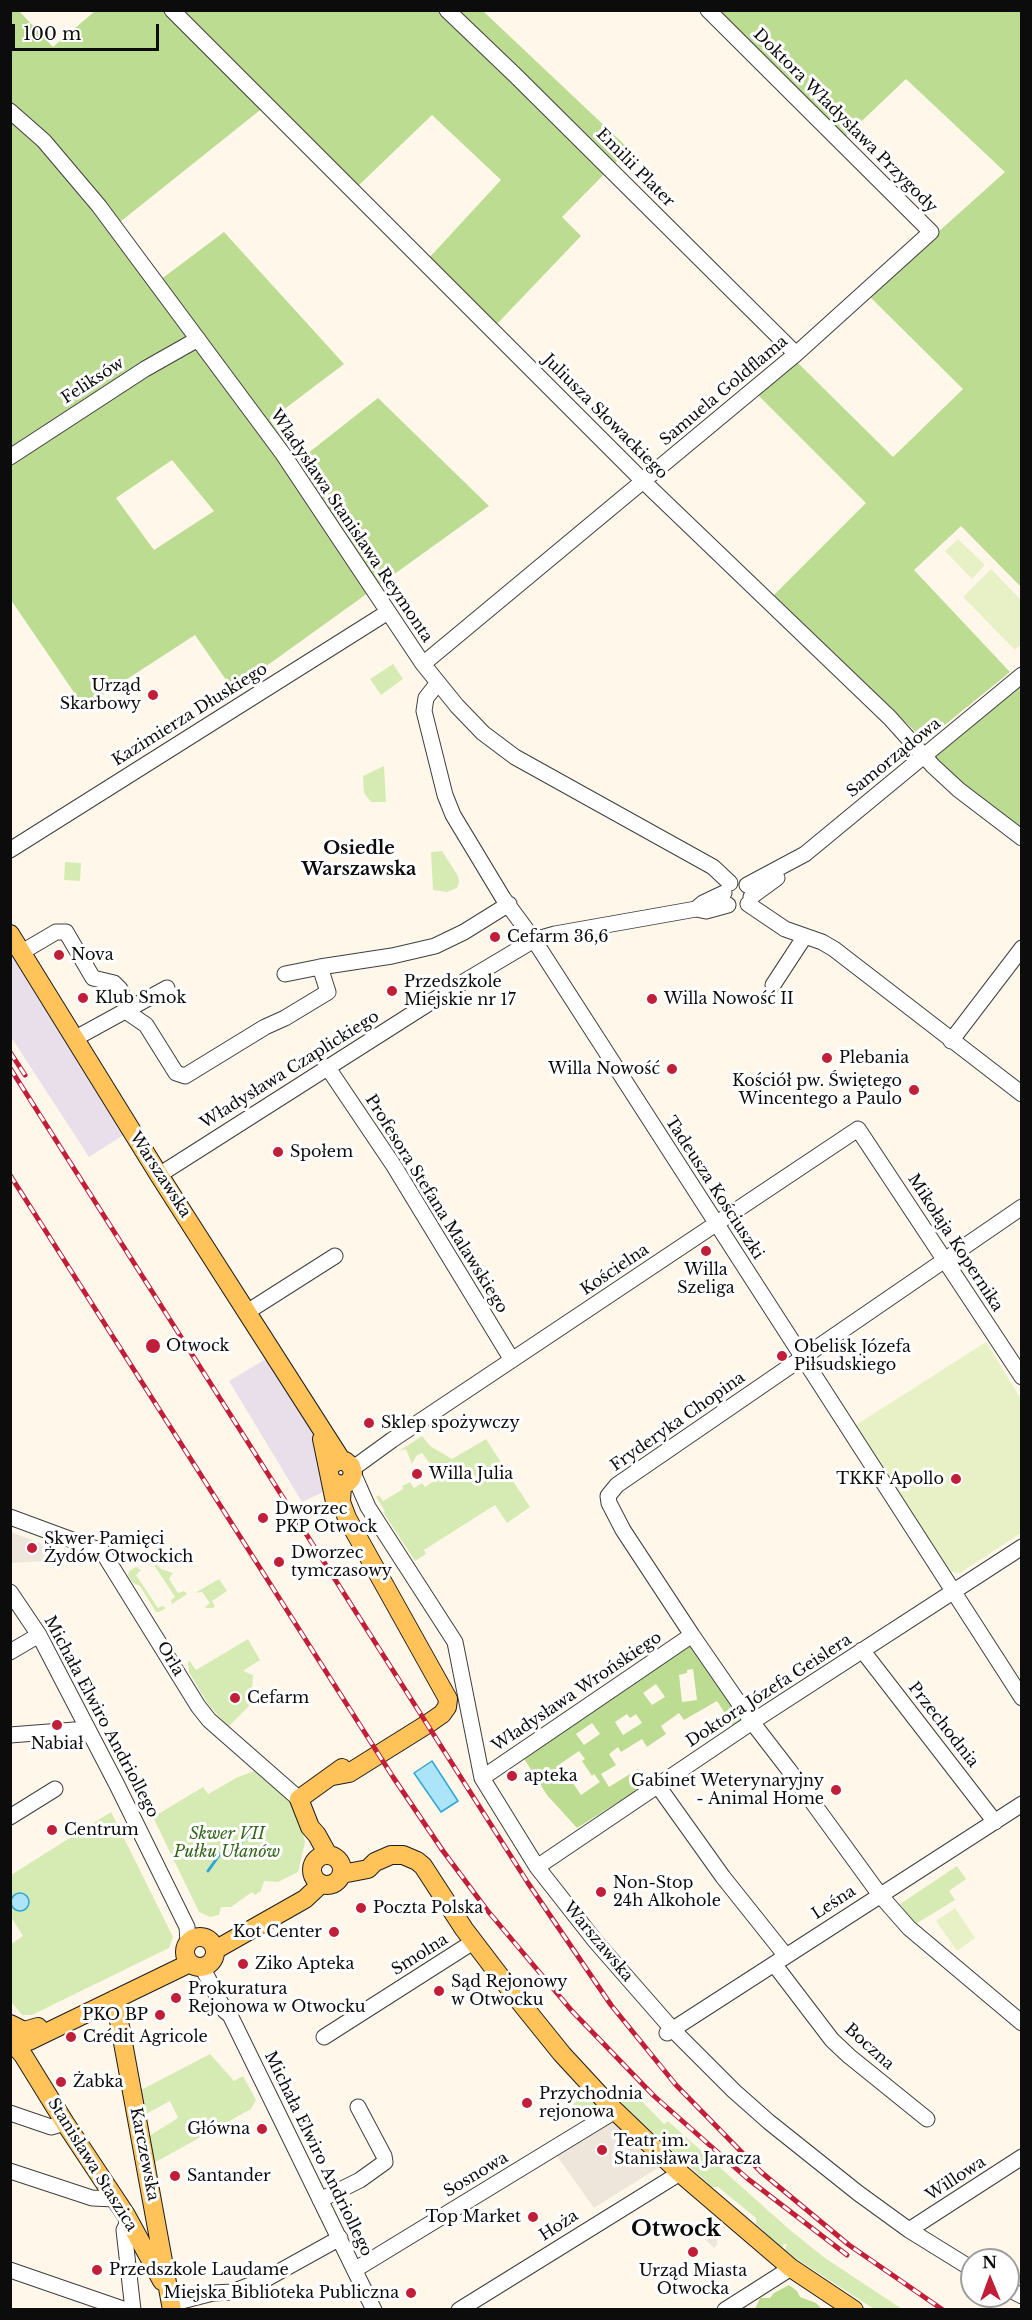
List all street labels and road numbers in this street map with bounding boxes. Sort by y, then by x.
street label: Doktora Władysława Przygody [749,25,941,217]
street label: Emilii Plater [592,125,678,211]
street label: Samuela Goldflama [656,332,792,450]
street label: Juliusza Słowackiego [539,351,671,483]
street label: Feliksów [58,354,128,408]
street label: Władysława Stanisława Reymonta [266,406,436,646]
street label: Kazimierza Dłuskiego [109,659,271,771]
street label: Samorządowa [843,714,945,802]
street label: Władysława Czaplickiego [197,1007,383,1133]
street label: Profesora Stefana Malawskiego [361,1091,511,1317]
street label: Tadeusza Kościuszki [661,1113,767,1263]
street label: Warszawska [125,1129,195,1221]
street label: Mikołaja Kopernika [903,1171,1007,1315]
street label: Kościelna [577,1240,653,1300]
street label: Fryderyka Chopina [607,1368,749,1476]
street label: Michała Elwiro Andriollego [40,1613,162,1821]
street label: Władysława Wrońskiego [489,1628,665,1756]
street label: Doktora Józefa Geislera [683,1630,855,1752]
street label: Orla [152,1638,188,1680]
street label: Przechodnia [904,1679,982,1771]
street label: Leśna [809,1882,859,1924]
street label: Warszawska [559,1898,637,1986]
street label: Smolna [388,1930,452,1980]
street label: Boczna [840,2020,898,2074]
street label: Michała Elwiro Andriollego [260,2048,376,2260]
street label: Stanisława Staszica [43,2095,141,2235]
street label: Karczewska [126,2106,162,2202]
street label: Sosnowa [440,2148,512,2202]
street label: Willowa [923,2153,989,2205]
street label: Hoża [536,2206,582,2246]

